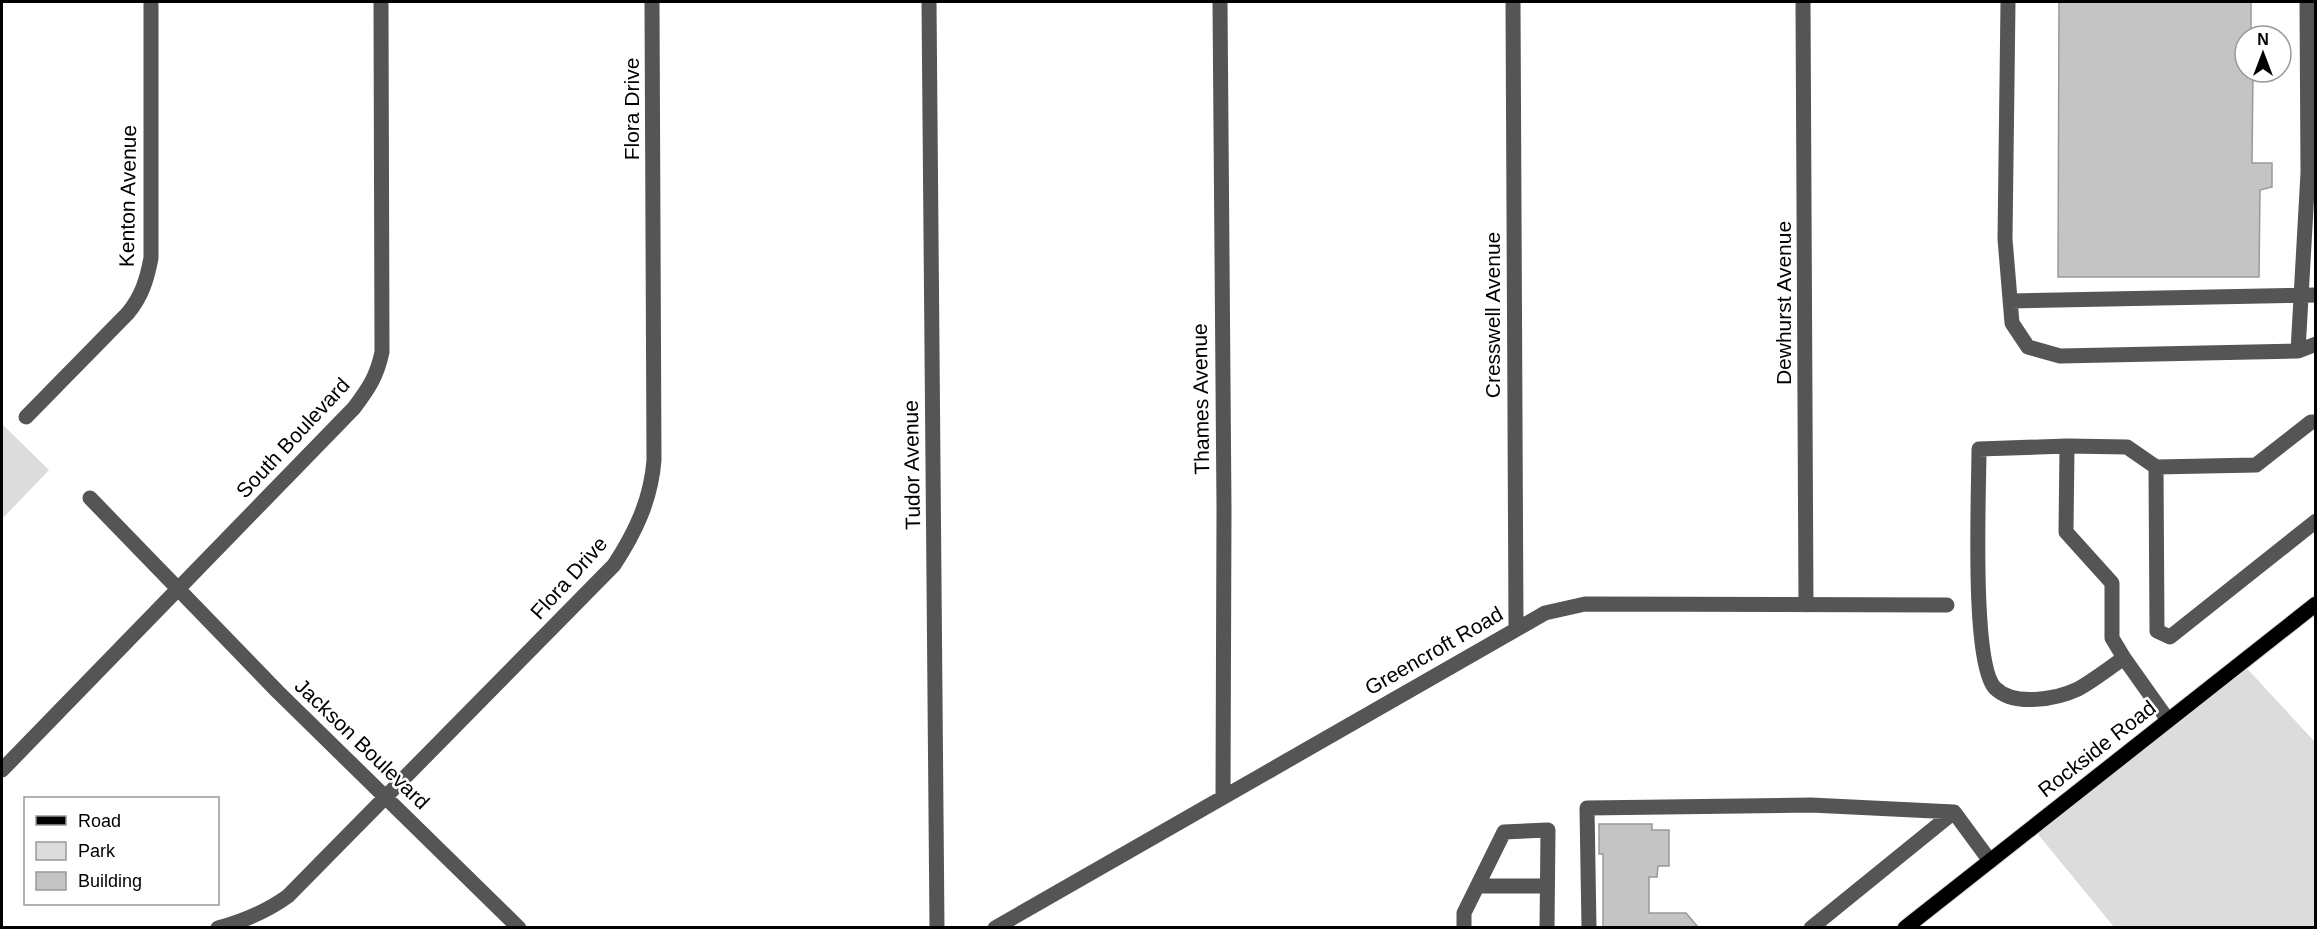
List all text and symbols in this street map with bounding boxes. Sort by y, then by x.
north arrow [2233,24,2293,84]
text: N [2257,31,2269,48]
street label: Flora Drive [620,58,643,160]
street label: Kenton Avenue [115,125,140,267]
street label: Dewhurst Avenue [1772,221,1795,385]
street label: Cresswell Avenue [1481,232,1504,398]
street label: Thames Avenue [1188,323,1213,475]
street label: South Boulevard [231,373,354,502]
street label: Tudor Avenue [899,400,924,530]
street label: Flora Drive [526,532,612,624]
street label: Greencroft Road [1361,602,1507,699]
street label: Jackson Boulevard [291,674,434,814]
street label: Rockside Road [2034,696,2160,802]
legend [24,797,219,905]
text: Road [78,811,121,831]
text: Park [78,841,116,861]
text: Building [78,871,142,891]

